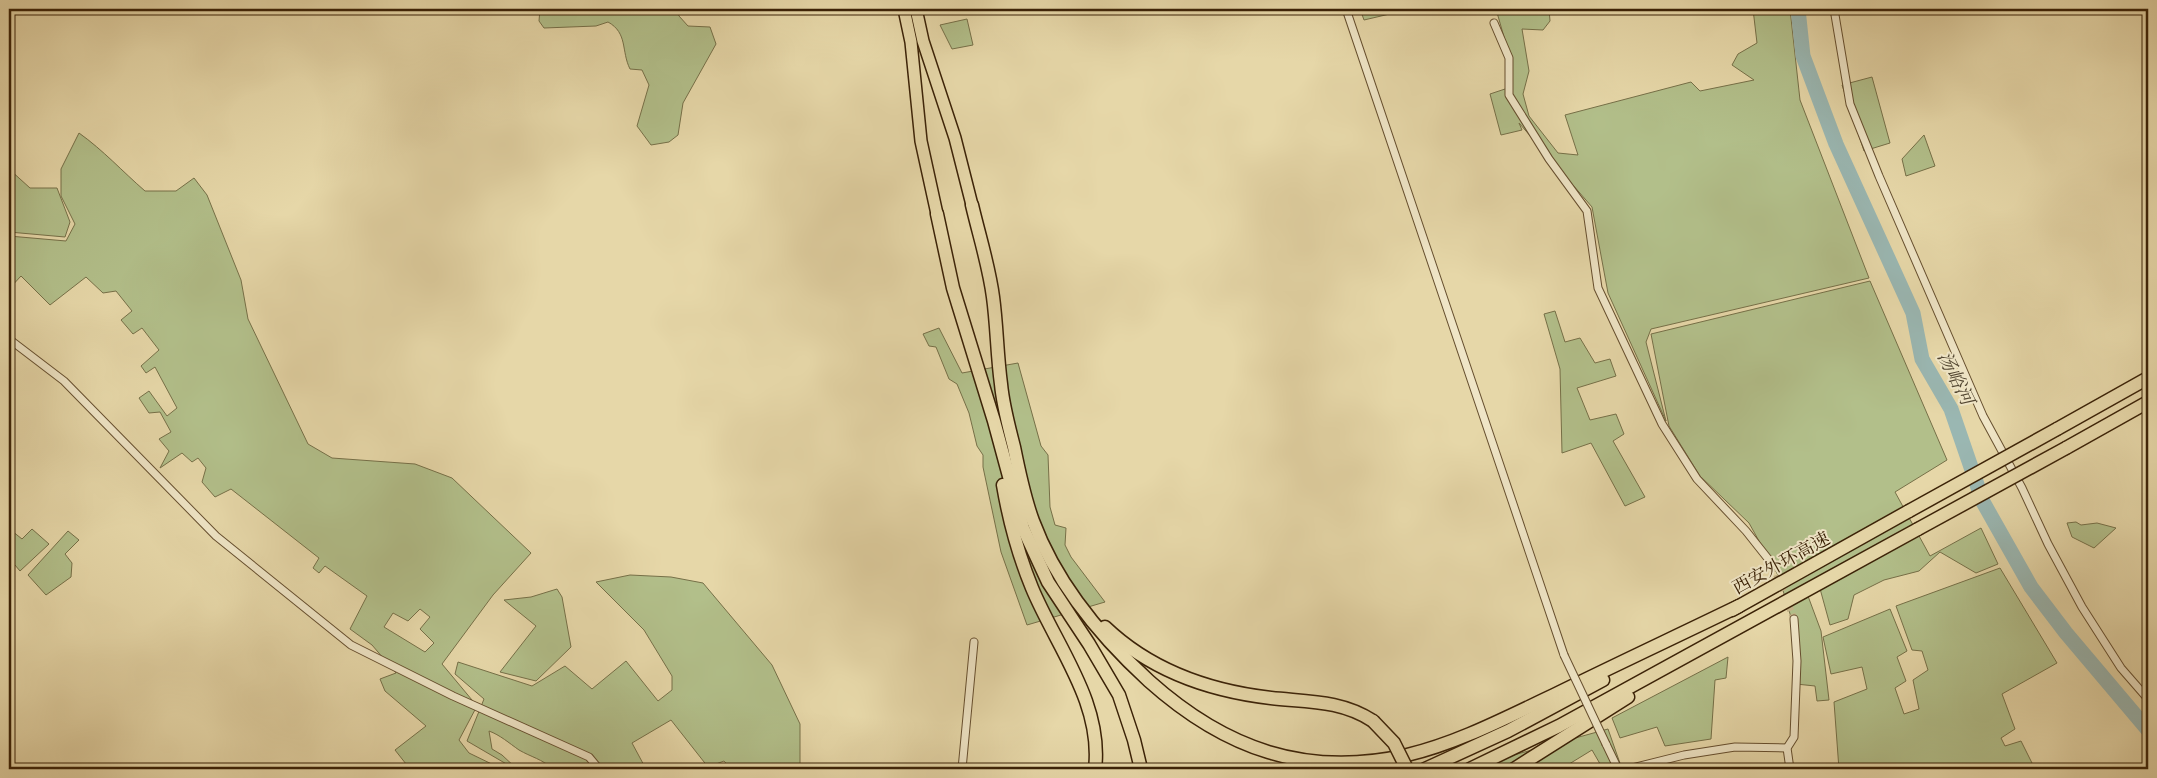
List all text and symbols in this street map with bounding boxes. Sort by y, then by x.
water label: 汤峪河 [1933,347,1981,411]
street label: 西安外环高速 [1728,527,1834,599]

